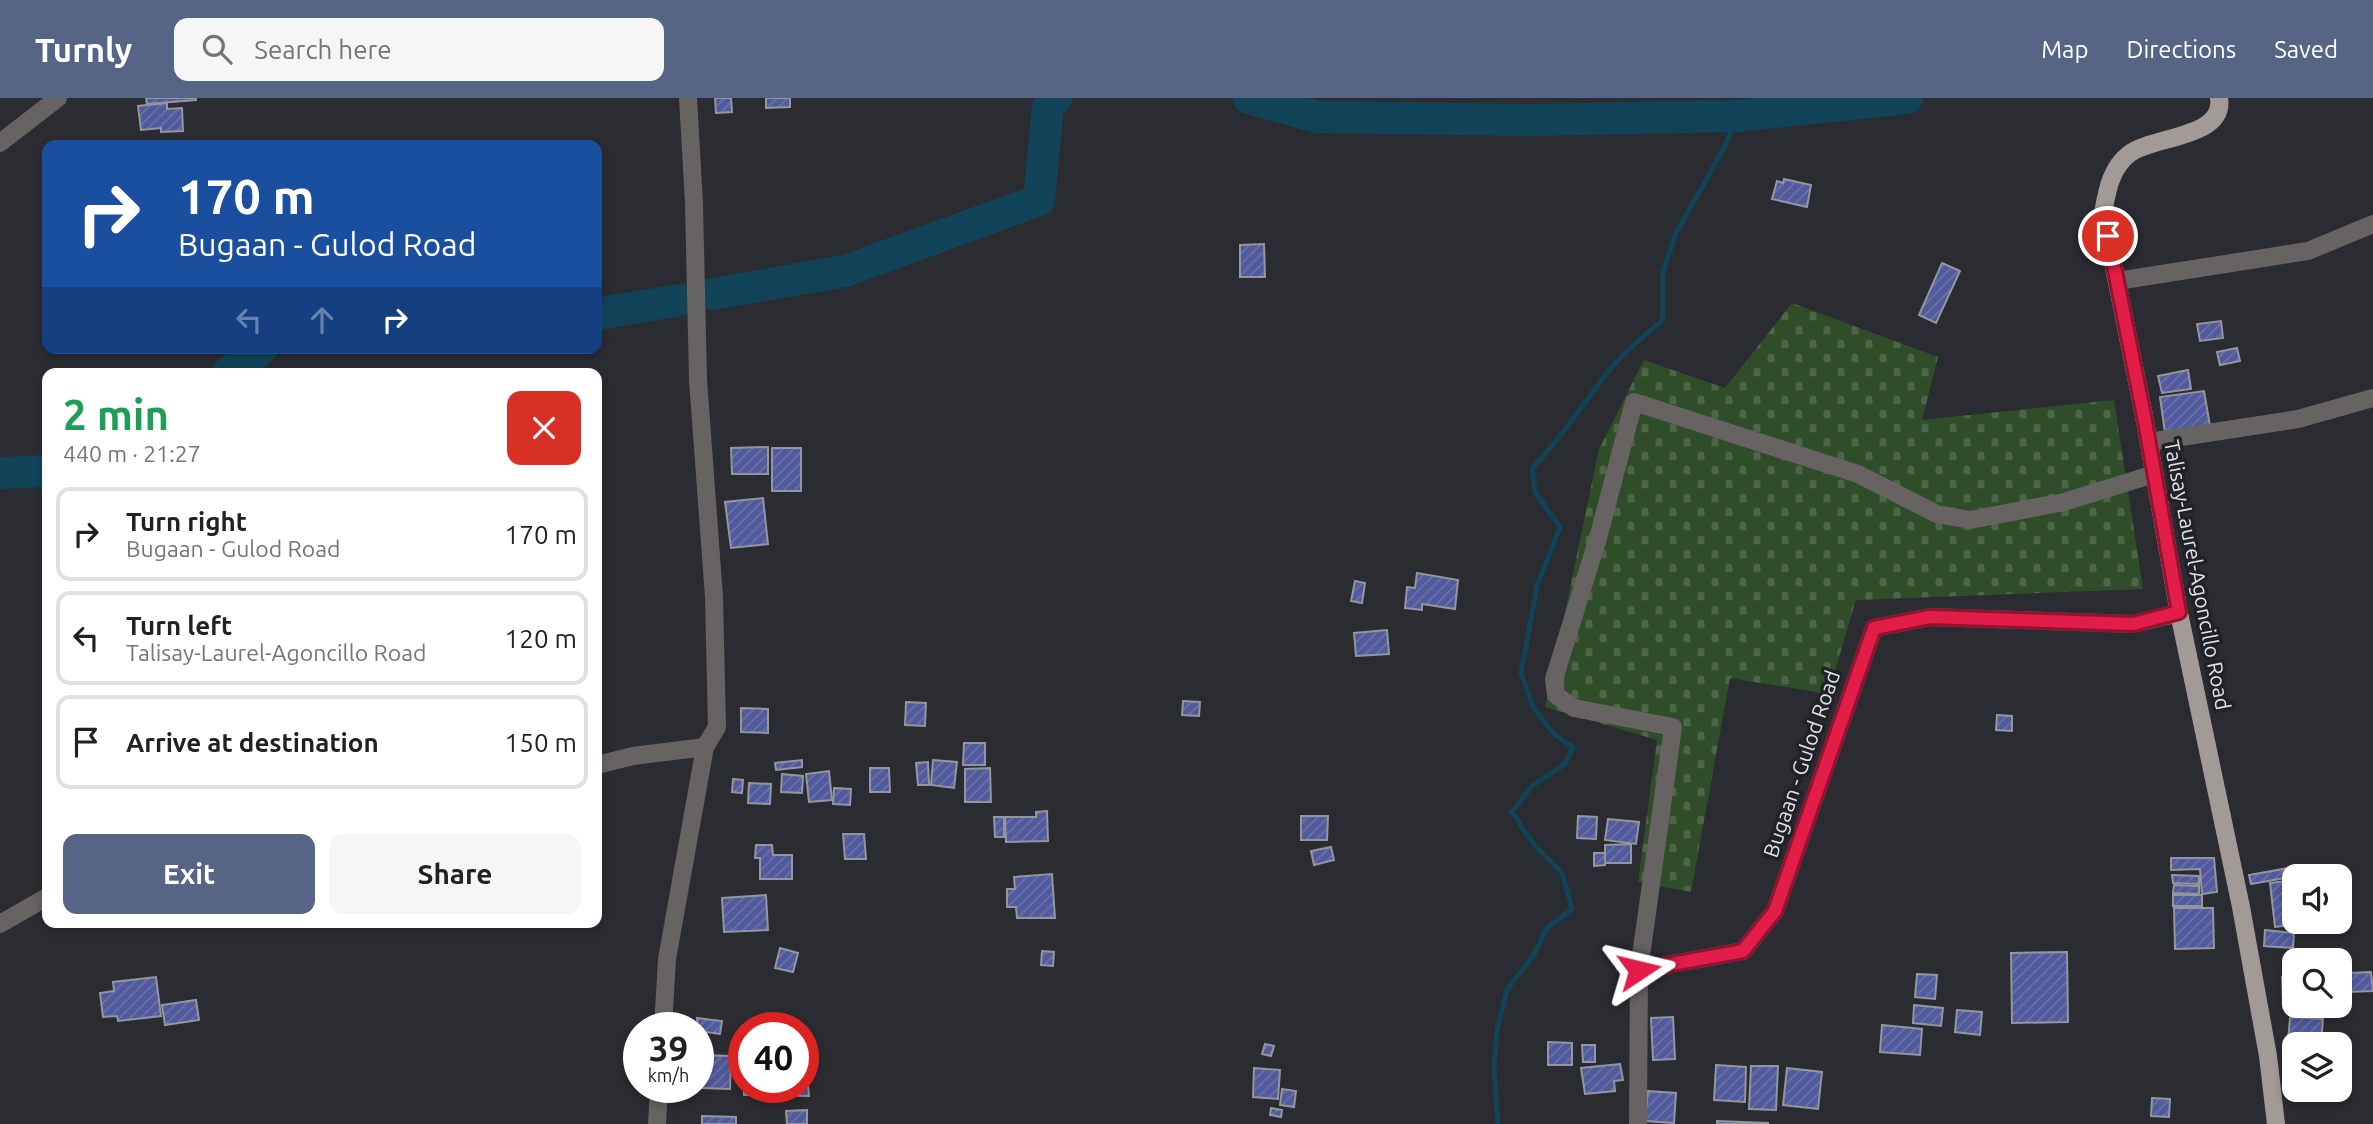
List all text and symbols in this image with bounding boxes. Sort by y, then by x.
search box [174,18,664,81]
icon: search [198,30,236,68]
text: Turnly [35,31,132,68]
text: Search here [254,35,392,64]
text: Map [2041,36,2088,63]
text: Directions [2126,36,2236,63]
text: Saved [2274,36,2338,63]
icon: right [63,168,154,259]
text: 170 m [178,168,315,223]
pin [2078,206,2138,266]
icon: arrive [2089,217,2127,255]
text: Bugaan - Gulod Road [178,226,476,262]
icon: left [230,301,268,339]
icon: ahead [303,301,341,339]
icon: right [376,301,414,339]
text: 2 min [63,391,169,438]
button: close [507,391,581,465]
street label: Talisay-Laurel-Agoncillo Road [2160,438,2236,712]
text: 440 m · 21:27 [63,441,201,466]
text: Turn right [126,507,247,536]
icon: right [67,515,105,553]
text: 170 m [505,520,577,549]
text: Bugaan - Gulod Road [126,536,341,561]
text: Turn left [126,611,232,640]
icon: left [67,619,105,657]
text: 120 m [505,624,577,653]
text: Talisay-Laurel-Agoncillo Road [126,640,426,665]
street label: Bugaan - Gulod Road [1758,667,1844,860]
icon: arrive [67,723,105,761]
text: Arrive at destination [126,728,379,757]
text: 150 m [505,728,577,757]
button: Exit [63,834,315,914]
button: Share [329,834,581,914]
map controls [2282,864,2352,1102]
button: sound [2282,864,2352,934]
position arrow [1602,933,1676,1007]
button: search [2282,948,2352,1018]
speed limit sign: 40 [728,1012,819,1103]
text: 39 [649,1028,688,1068]
button: layers [2282,1032,2352,1102]
text: km/h [648,1065,689,1085]

